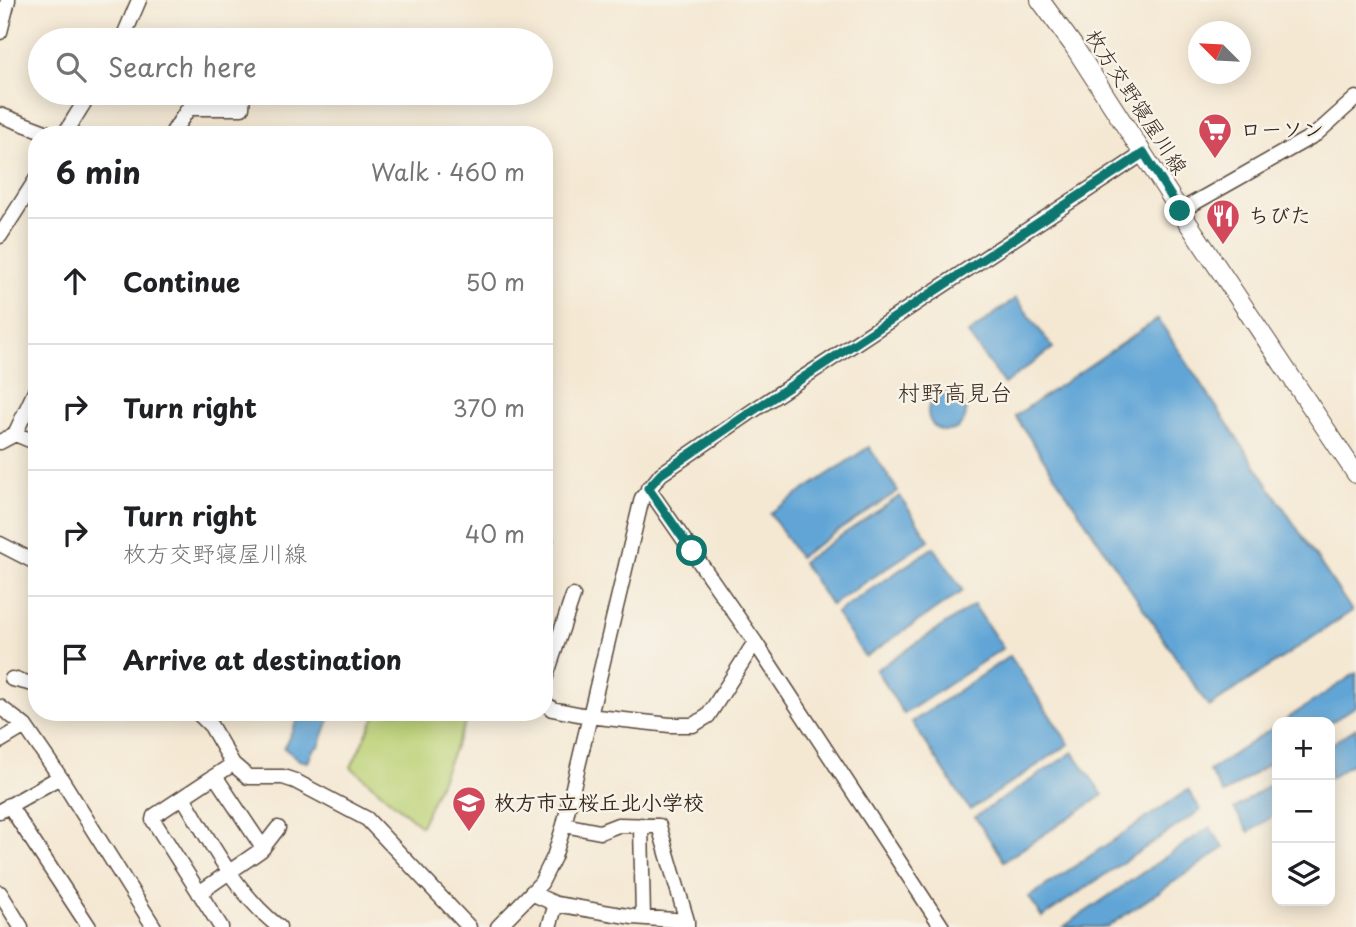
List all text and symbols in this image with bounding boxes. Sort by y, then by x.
north arrow [1188,21,1251,84]
street label: 枚方交野寝屋川線 [1079,22,1197,180]
search box [28,28,553,105]
text: Search here [108,47,257,86]
icon: search [52,48,90,86]
supermarket icon: ローソン [1196,111,1234,160]
place label: ローソン [1240,112,1324,144]
text: 6 min [56,149,141,194]
text: Walk · 460 m [371,154,525,189]
route end [1164,195,1195,226]
restaurant icon: ちびた [1204,197,1242,246]
place label: ちびた [1248,198,1311,230]
icon: ahead [56,262,94,300]
text: Continue [123,262,240,301]
text: 50 m [465,264,525,299]
district label: 村野高見台 [898,374,1013,409]
icon: right [56,388,94,426]
text: Turn right [123,388,257,427]
text: 370 m [452,390,525,425]
text: Turn right [123,496,257,535]
icon: right [56,514,94,552]
text: 40 m [465,516,525,551]
text: 枚方交野寝屋川線 [123,535,307,570]
route start [676,535,707,566]
icon: arrive [56,640,94,678]
text: Arrive at destination [123,640,402,679]
map controls [1272,717,1335,906]
button: + [1272,717,1335,780]
button: − [1272,780,1335,843]
school or university icon: 枚方市立桜丘北小学校 [450,784,488,833]
place label: 枚方市立桜丘北小学校 [494,785,704,817]
button: layers [1272,843,1335,906]

